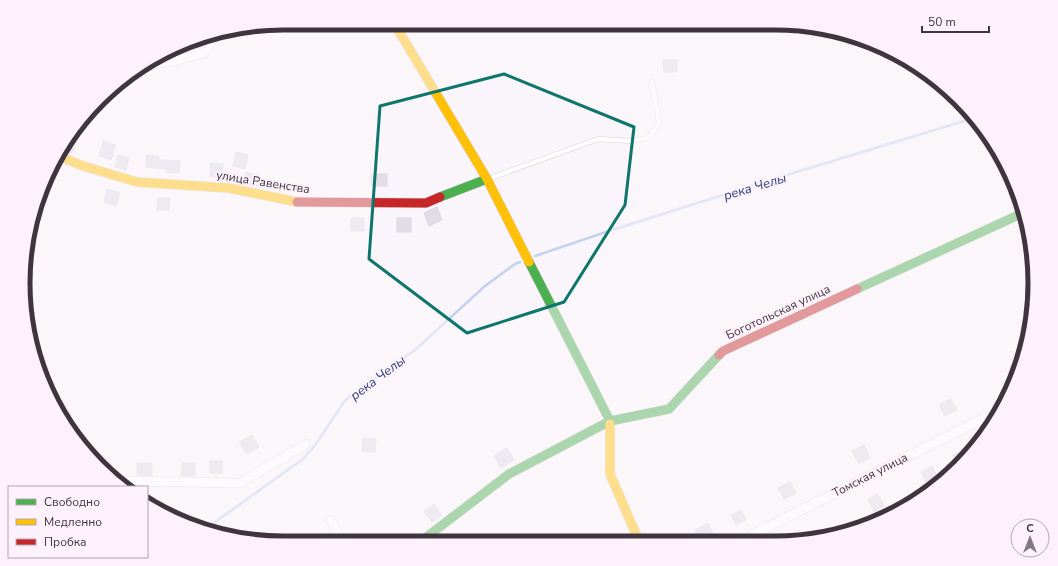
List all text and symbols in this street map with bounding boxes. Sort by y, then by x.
scale bar [922,8,989,34]
text: 50 m [928,14,956,30]
street label: улица Равенства [215,167,311,197]
water label: река Челы [721,169,789,205]
street label: Боготольская улица [723,281,833,343]
water label: река Челы [347,351,409,405]
street label: Томская улица [830,449,910,501]
legend [8,486,148,558]
text: Свободно [44,494,100,510]
text: Медленно [44,514,102,530]
north arrow [1010,518,1050,558]
text: С [1026,521,1034,536]
text: Пробка [44,534,87,550]

